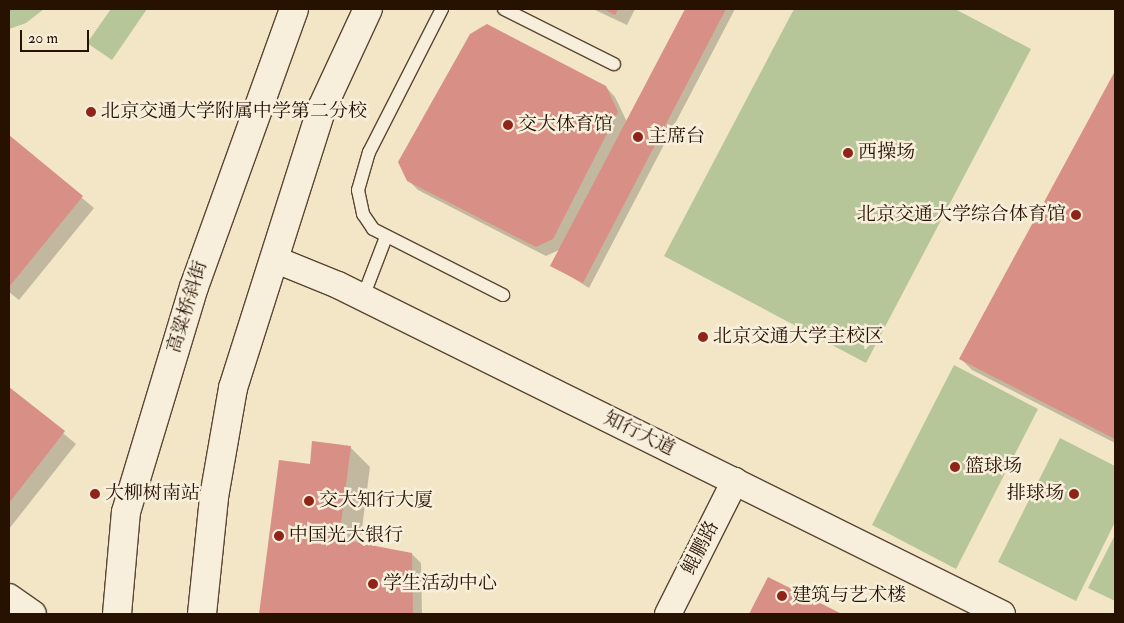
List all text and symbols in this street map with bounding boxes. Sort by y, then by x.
scale bar [22,20,91,52]
text: 20 m [28,29,58,48]
place label: 北京交通大学附属中学第二分校 [101,101,367,123]
marker: 北京交通大学附属中学第二分校 [85,106,97,118]
place label: 交大体育馆 [518,114,613,136]
marker: 交大体育馆 [502,119,514,131]
place label: 主席台 [648,126,705,148]
marker: 主席台 [632,131,644,143]
place label: 西操场 [858,142,915,164]
marker: 西操场 [842,147,854,159]
place label: 北京交通大学综合体育馆 [857,204,1066,226]
marker: 北京交通大学综合体育馆 [1070,209,1082,221]
street label: 高粱桥斜街 [163,258,213,356]
place label: 北京交通大学主校区 [713,326,884,348]
marker: 北京交通大学主校区 [697,331,709,343]
street label: 知行大道 [600,407,678,461]
place label: 篮球场 [965,456,1022,478]
marker: 篮球场 [949,461,961,473]
place label: 大柳树南站 [105,483,200,505]
place label: 排球场 [1007,483,1064,505]
marker: 大柳树南站 [89,488,101,500]
marker: 排球场 [1068,488,1080,500]
place label: 交大知行大厦 [319,490,433,512]
marker: 交大知行大厦 [303,495,315,507]
street label: 鲲鹏路 [678,517,724,579]
place label: 中国光大银行 [289,525,403,547]
marker: 中国光大银行 [273,530,285,542]
place label: 学生活动中心 [383,573,497,595]
marker: 学生活动中心 [367,578,379,590]
place label: 建筑与艺术楼 [792,585,906,607]
marker: 建筑与艺术楼 [776,590,788,602]

